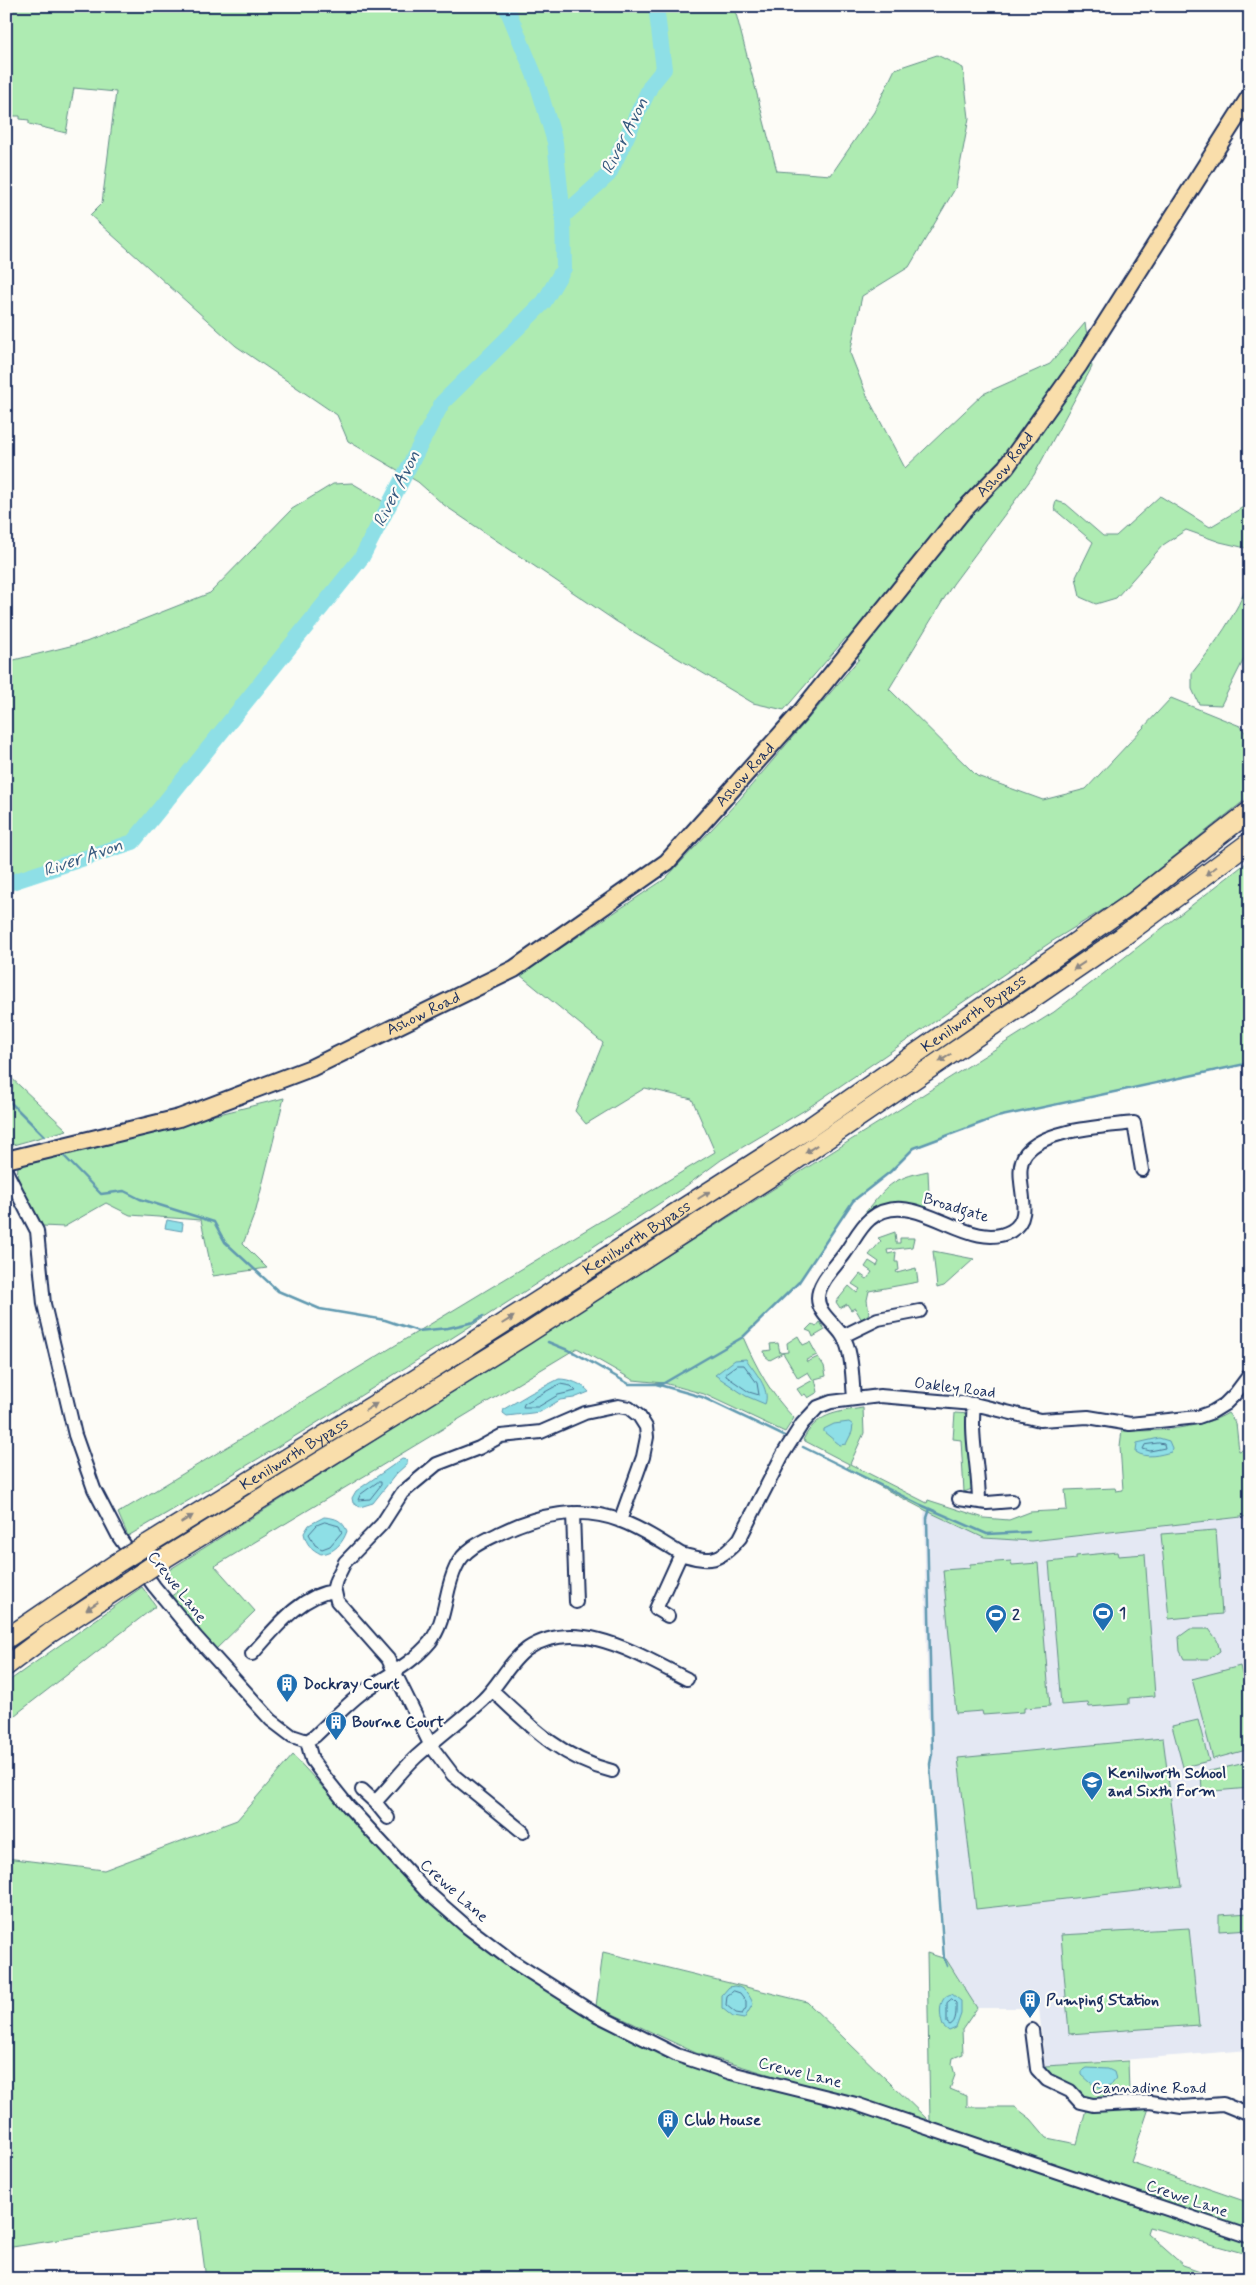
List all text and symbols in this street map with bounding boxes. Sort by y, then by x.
water label: River Avon [596,94,654,178]
street label: Ashow Road [972,427,1039,502]
water label: River Avon [368,447,426,531]
street label: Ashow Road [711,738,779,811]
water label: River Avon [40,833,126,883]
one-way arrow [1205,866,1218,877]
one-way arrow [1073,962,1086,971]
street label: Kenilworth Bypass [917,969,1031,1057]
street label: Ashow Road [383,986,464,1040]
one-way arrow [938,1053,952,1063]
one-way arrow [804,1145,818,1154]
street label: Broadgate [920,1188,992,1229]
one-way arrow [698,1191,711,1200]
street label: Kenilworth Bypass [579,1196,695,1280]
one-way arrow [502,1315,515,1325]
street label: Oakley Road [913,1373,997,1403]
one-way arrow [364,1402,377,1411]
street label: Kenilworth Bypass [236,1412,353,1495]
one-way arrow [181,1514,194,1524]
street label: Crewe Lane [142,1547,212,1627]
one-way arrow [85,1601,98,1611]
sports icon: 1 [1091,1601,1115,1632]
sports icon: 2 [984,1603,1008,1634]
place label: 1 [1119,1603,1126,1624]
place label: 2 [1012,1605,1020,1626]
building icon: Dockray Court [275,1672,299,1703]
place label: Dockray Court [303,1674,399,1695]
building icon: Bourne Court [324,1710,348,1741]
place label: Bourne Court [352,1712,444,1733]
place label: Kenilworth School and Sixth Form [1108,1763,1226,1802]
school or university icon: Kenilworth School and Sixth Form [1080,1770,1104,1801]
street label: Crewe Lane [415,1855,493,1927]
building icon: Pumping Station [1018,1988,1042,2019]
place label: Pumping Station [1046,1990,1159,2013]
street label: Crewe Lane [756,2052,844,2094]
street label: Cannadine Road [1092,2078,1206,2099]
building icon: Club House [656,2108,680,2139]
place label: Club House [684,2110,761,2131]
street label: Crewe Lane [1143,2175,1231,2223]

